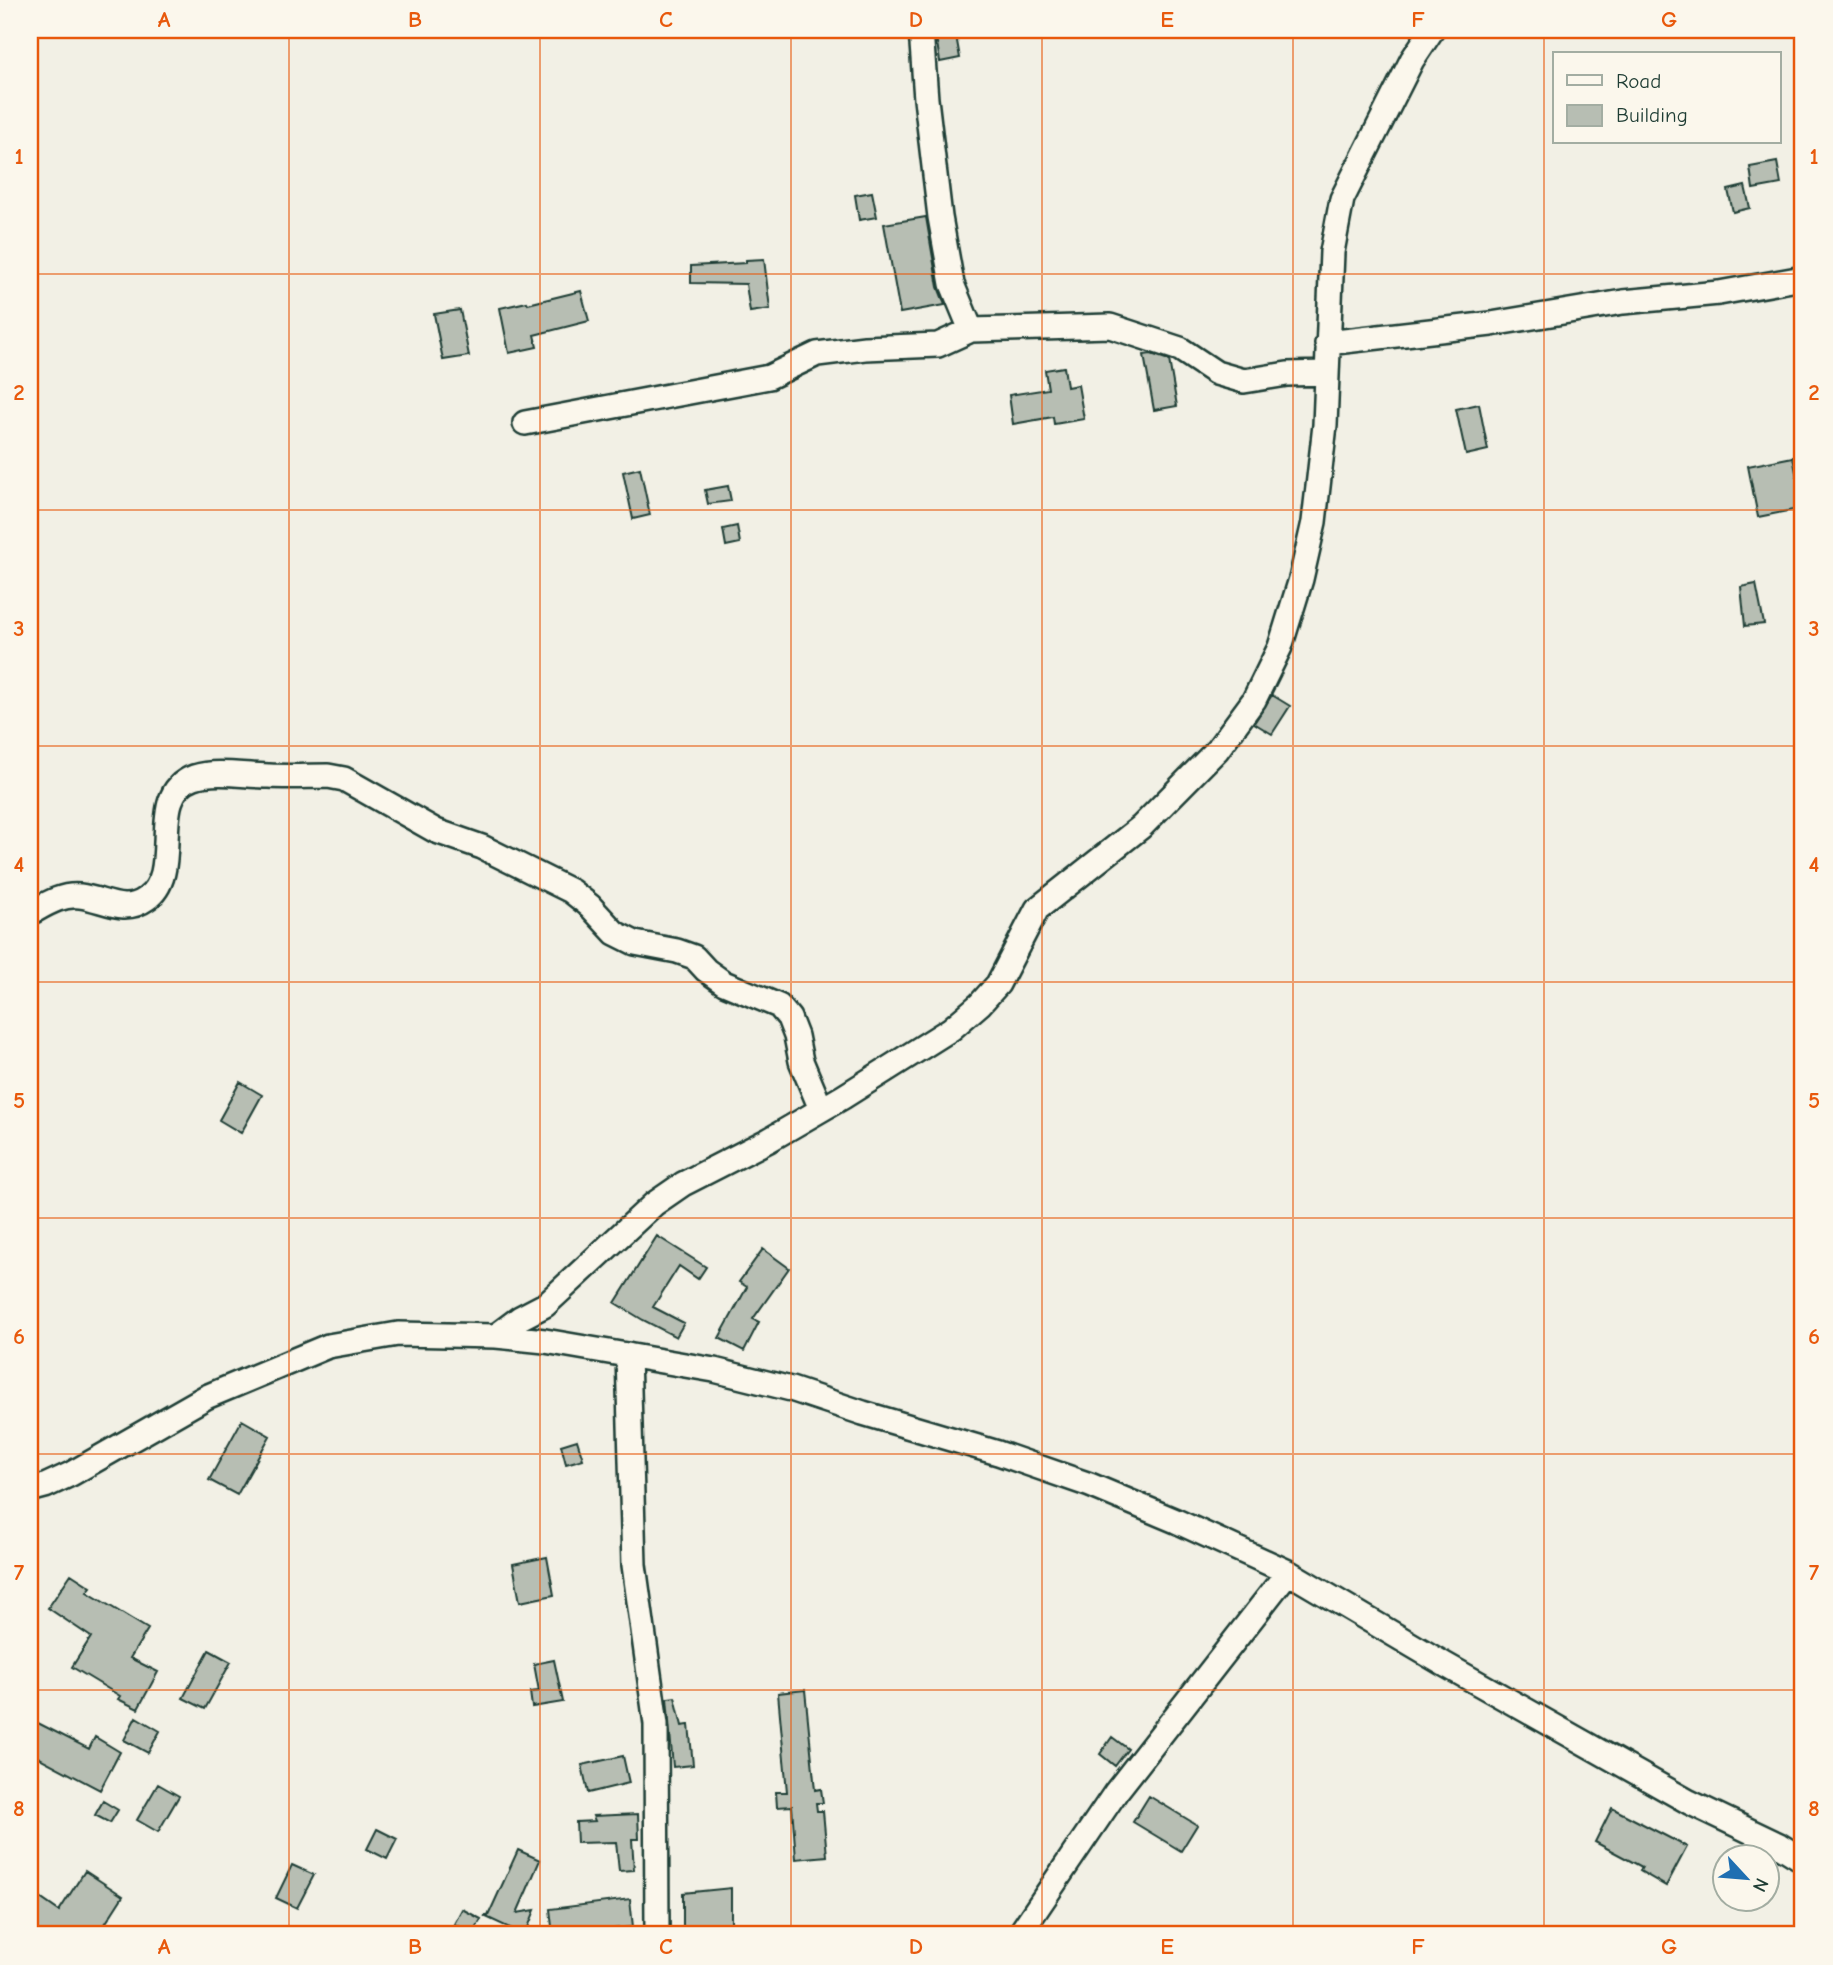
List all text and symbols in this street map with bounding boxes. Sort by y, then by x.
text: A [158,6,171,33]
text: B [408,6,422,33]
text: C [659,6,673,33]
text: D [909,6,923,33]
text: E [1160,6,1174,33]
text: F [1411,6,1425,33]
text: G [1661,6,1677,33]
legend [1553,52,1780,144]
text: Road [1616,69,1661,93]
text: Building [1616,103,1688,127]
text: 1 [14,143,24,170]
text: 1 [1809,143,1819,170]
text: 2 [13,379,25,406]
text: 2 [1808,379,1820,406]
text: 3 [13,615,25,642]
text: 3 [1808,615,1820,642]
text: 4 [14,851,25,878]
text: 4 [1809,851,1820,878]
text: 5 [13,1087,25,1114]
text: 5 [1808,1087,1820,1114]
text: 6 [13,1323,25,1350]
text: 6 [1808,1323,1820,1350]
text: 7 [14,1559,25,1586]
text: 7 [1809,1559,1820,1586]
text: 8 [13,1795,25,1822]
text: 8 [1808,1795,1820,1822]
north arrow [1710,1842,1780,1912]
text: N [1748,1875,1773,1895]
text: A [158,1933,171,1960]
text: B [408,1933,422,1960]
text: C [659,1933,673,1960]
text: D [909,1933,923,1960]
text: E [1160,1933,1174,1960]
text: F [1411,1933,1425,1960]
text: G [1661,1933,1677,1960]

